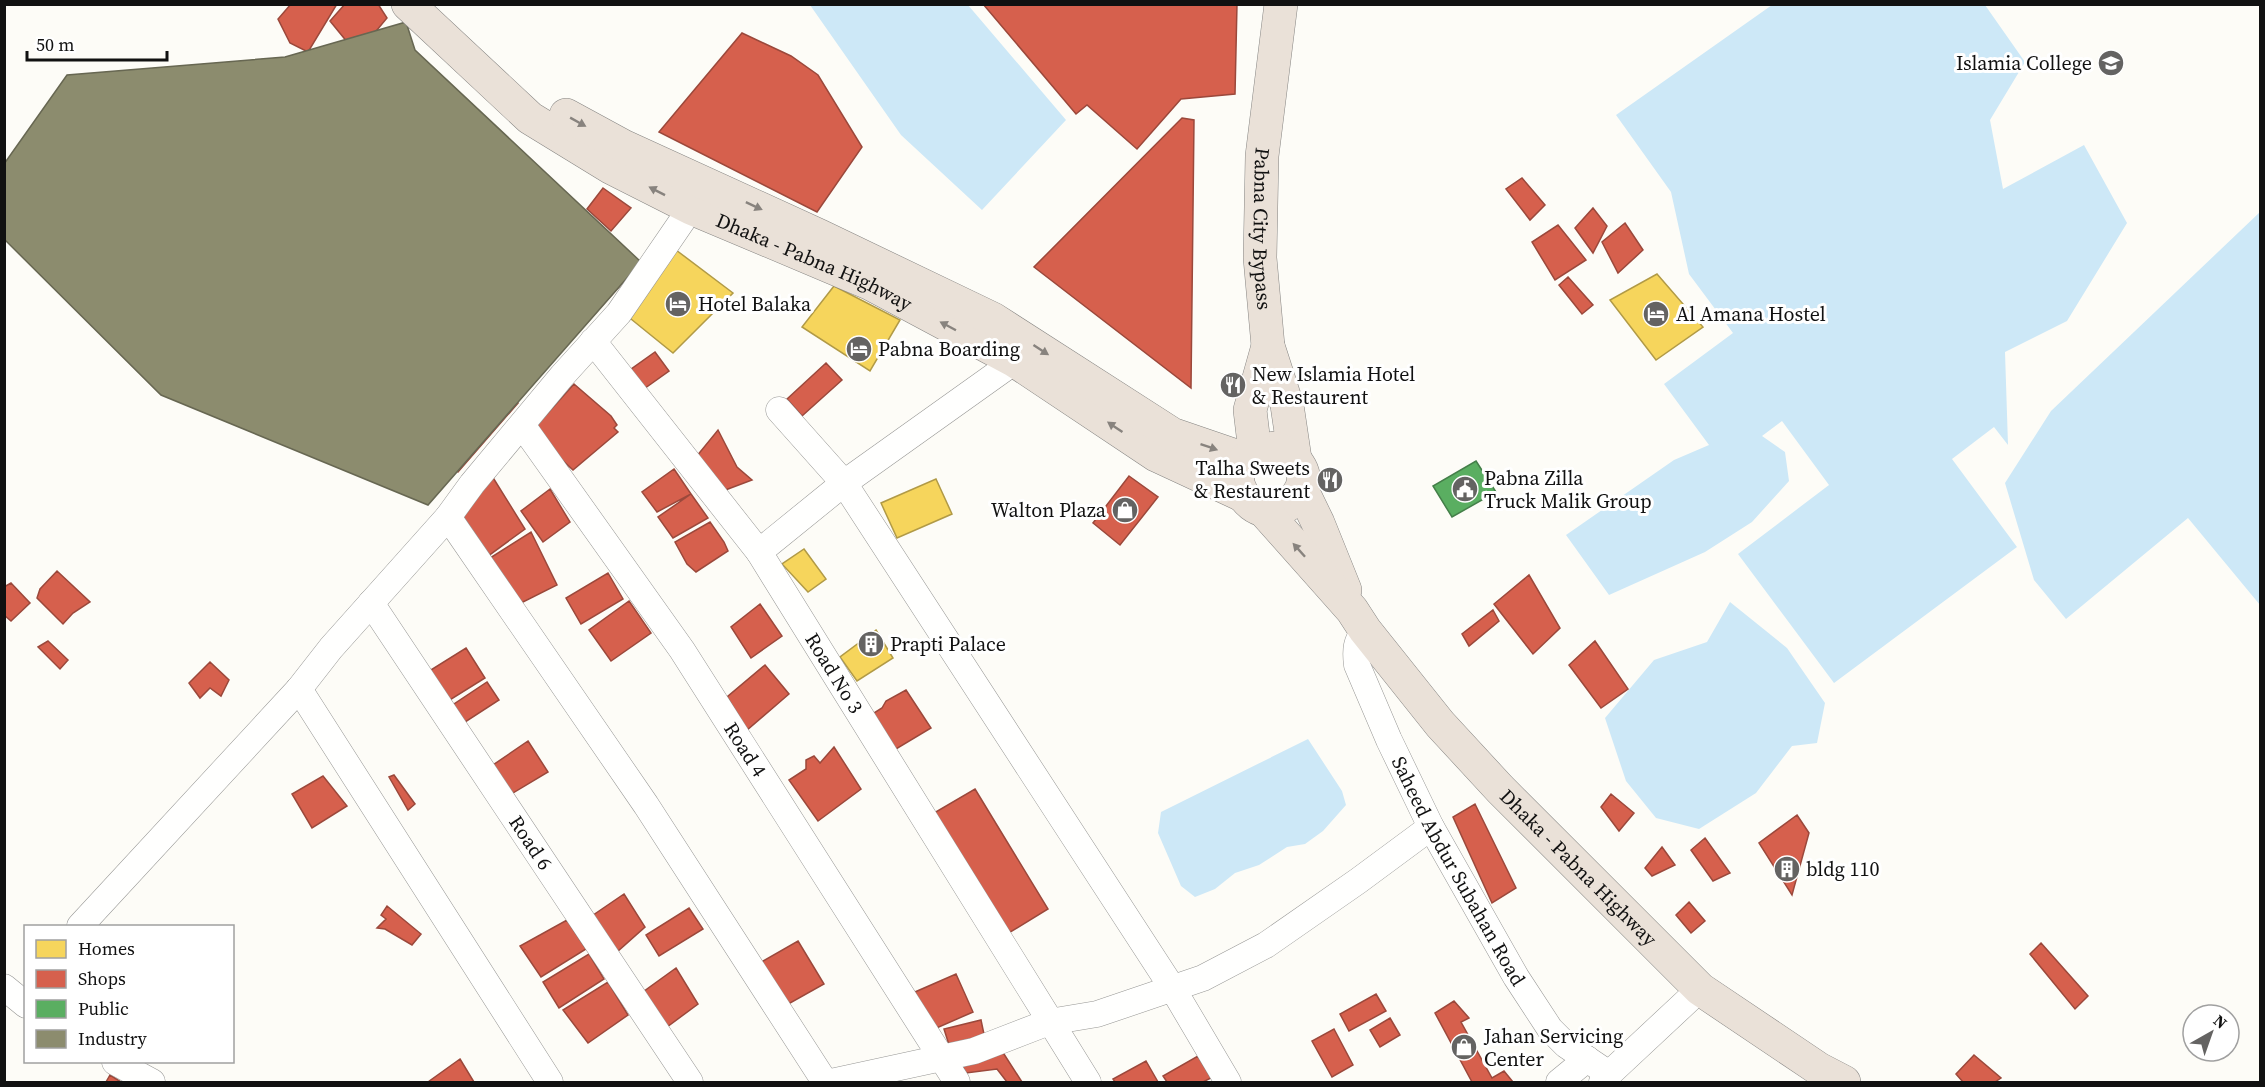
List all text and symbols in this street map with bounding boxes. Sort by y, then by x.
scale bar [27,24,166,62]
text: 50 m [36,32,74,57]
school or university icon: Islamia College [2096,48,2126,78]
place label: Islamia College [1956,49,2092,77]
one-way arrow [570,117,587,127]
street label: Pabna City Bypass [1246,146,1279,311]
one-way arrow [649,186,666,196]
one-way arrow [746,201,763,210]
street label: Dhaka - Pabna Highway [712,206,918,318]
hotel icon: Hotel Balaka [663,289,693,319]
place label: Hotel Balaka [698,290,812,318]
hotel icon: Al Amana Hostel [1641,299,1671,329]
place label: Al Amana Hostel [1676,300,1826,328]
one-way arrow [940,321,957,331]
hotel icon: Pabna Boarding [844,334,874,364]
place label: Pabna Boarding [878,335,1020,363]
one-way arrow [1033,344,1049,355]
place label: New Islamia Hotel & Restaurent [1252,360,1415,411]
restaurant icon: New Islamia Hotel & Restaurent [1218,370,1248,400]
one-way arrow [1106,422,1123,433]
one-way arrow [1200,442,1218,452]
place label: Talha Sweets & Restaurent [1194,454,1310,505]
place label: Pabna Zilla Truck Malik Group [1484,464,1652,515]
restaurant icon: Talha Sweets & Restaurent [1315,465,1345,495]
public building icon: Pabna Zilla Truck Malik Group [1450,474,1480,504]
shop icon: Walton Plaza [1110,495,1140,525]
place label: Walton Plaza [991,496,1107,524]
one-way arrow [1293,543,1306,558]
street label: Road No 3 [799,627,870,719]
building icon: Prapti Palace [856,629,886,659]
place label: Prapti Palace [890,630,1006,658]
street label: Road 4 [717,717,773,782]
street label: Saheed Abdur Subahan Road [1385,752,1532,992]
street label: Dhaka - Pabna Highway [1494,783,1664,953]
street label: Road 6 [502,810,559,875]
building icon: bldg 110 [1772,854,1802,884]
place label: bldg 110 [1806,855,1879,883]
legend [24,925,234,1063]
text: Homes [78,936,135,961]
text: Shops [78,966,126,991]
text: Public [78,996,129,1021]
north arrow [2181,1003,2241,1063]
text: N [2209,1009,2232,1034]
place label: Jahan Servicing Center [1483,1022,1623,1073]
text: Industry [78,1026,148,1051]
shop icon: Jahan Servicing Center [1449,1032,1479,1062]

